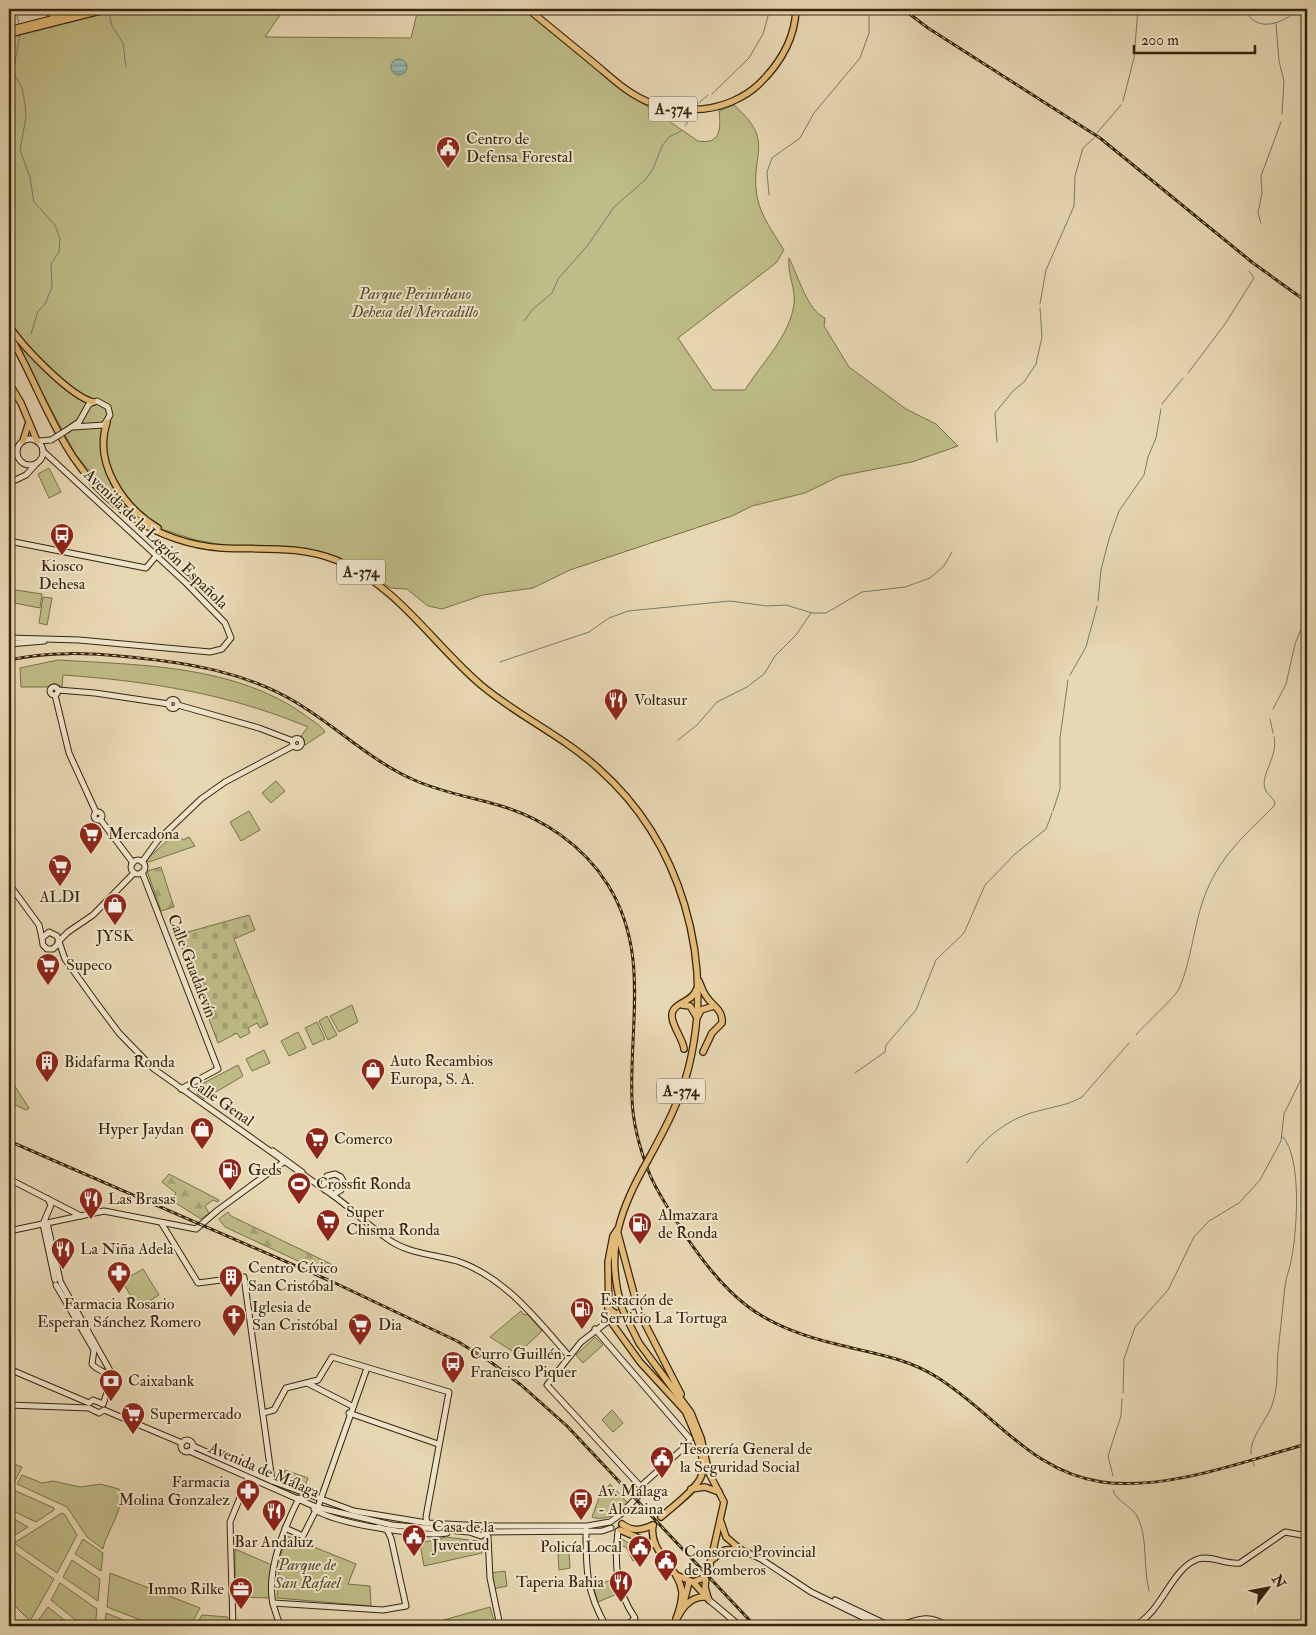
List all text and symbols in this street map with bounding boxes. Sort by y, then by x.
scale bar [1134,22,1255,54]
text: 200 m [1141,31,1179,50]
road number: A-374 [649,96,697,122]
place label: Centro de Defensa Forestal [466,129,573,167]
public building icon: Centro de Defensa Forestal [435,135,461,169]
park label: Parque Periurbano Dehesa del Mercadillo [351,284,479,322]
street label: Avenida de la Legión Española [78,464,233,614]
bus stop icon: Kiosco Dehesa [49,522,75,556]
place label: Kiosco Dehesa [39,556,86,594]
road number: A-374 [337,560,385,584]
restaurant icon: Voltasur [603,687,629,721]
place label: Voltasur [634,690,687,710]
supermarket icon: Mercadona [78,821,104,855]
place label: Mercadona [108,824,180,844]
supermarket icon: ALDI [47,853,73,887]
place label: ALDI [38,887,81,907]
shop icon: JYSK [102,892,128,926]
street label: Calle Guadalevín [163,911,221,1021]
place label: JYSK [95,926,135,947]
supermarket icon: Supeco [35,952,61,986]
place label: Supeco [66,955,112,976]
building icon: Bidafarma Ronda [34,1049,60,1083]
place label: Auto Recambios Europa, S. A. [389,1051,493,1090]
place label: Bidafarma Ronda [64,1052,175,1072]
shop icon: Auto Recambios Europa, S. A. [360,1057,386,1091]
street label: Calle Genal [184,1071,258,1131]
road number: A-374 [657,1078,705,1104]
shop icon: Hyper Jaydan [189,1116,215,1150]
place label: Hyper Jaydan [98,1119,184,1140]
supermarket icon: Comerco [304,1126,330,1160]
place label: Comerco [334,1129,393,1149]
fuel station icon: Geds [217,1157,243,1191]
place label: Geds [248,1160,282,1180]
sports icon: Crossfit Ronda [286,1171,312,1205]
place label: Crossfit Ronda [316,1174,412,1194]
restaurant icon: Las Brasas [78,1186,104,1220]
place label: Las Brasas [108,1189,176,1209]
place label: Super Chisma Ronda [346,1202,440,1240]
place label: Almazara de Ronda [657,1205,719,1243]
supermarket icon: Super Chisma Ronda [315,1208,341,1242]
fuel station icon: Almazara de Ronda [627,1211,653,1245]
restaurant icon: La Niña Adela [50,1236,76,1270]
place label: La Niña Adela [80,1239,174,1259]
place label: Centro Cívico San Cristóbal [248,1258,338,1296]
pharmacy icon: Farmacia Rosario Esperan Sánchez Romero [106,1260,132,1294]
building icon: Centro Cívico San Cristóbal [218,1264,244,1298]
place label: Estación de Servicio La Tortuga [600,1290,728,1328]
place label: Farmacia Rosario Esperan Sánchez Romero [37,1294,201,1333]
fuel station icon: Estación de Servicio La Tortuga [569,1296,595,1330]
place label: Iglesia de San Cristóbal [252,1297,338,1335]
church icon: Iglesia de San Cristóbal [221,1303,247,1337]
supermarket icon: Dia [347,1312,373,1346]
place label: Dia [378,1315,402,1335]
place label: Curro Guillén - Francisco Piquer [470,1344,577,1382]
bus stop icon: Curro Guillén - Francisco Piquer [440,1350,466,1384]
bank icon: Caixabank [98,1368,124,1402]
place label: Caixabank [128,1371,195,1391]
supermarket icon: Supermercado [120,1401,146,1435]
place label: Supermercado [150,1404,242,1425]
street label: Avenida de Málaga [205,1437,323,1503]
place label: Tesorería General de la Seguridad Social [680,1439,812,1477]
public building icon: Tesorería General de la Seguridad Social [649,1445,675,1479]
place label: Farmacia Molina Gonzalez [118,1472,230,1510]
pharmacy icon: Farmacia Molina Gonzalez [235,1478,261,1512]
place label: Av. Málaga - Alozaina [597,1481,668,1519]
bus stop icon: Av. Málaga - Alozaina [568,1487,594,1521]
restaurant icon: Bar Andaluz [261,1498,287,1532]
place label: Casa de la Juventud [431,1517,495,1556]
public building icon: Casa de la Juventud [401,1523,427,1557]
place label: Bar Andaluz [234,1532,314,1552]
public building icon: Policía Local [627,1534,653,1568]
place label: Policía Local [540,1537,622,1557]
place label: Consorcio Provincial de Bomberos [684,1542,816,1580]
public building icon: Consorcio Provincial de Bomberos [653,1548,679,1582]
park label: Parque de San Rafael [273,1555,341,1593]
north arrow [1244,1562,1294,1612]
restaurant icon: Taperia Bahia [608,1569,634,1603]
text: N [1268,1571,1289,1592]
place label: Taperia Bahia [516,1572,604,1593]
office icon: Immo Rilke [228,1576,254,1610]
place label: Immo Rilke [148,1579,224,1599]

